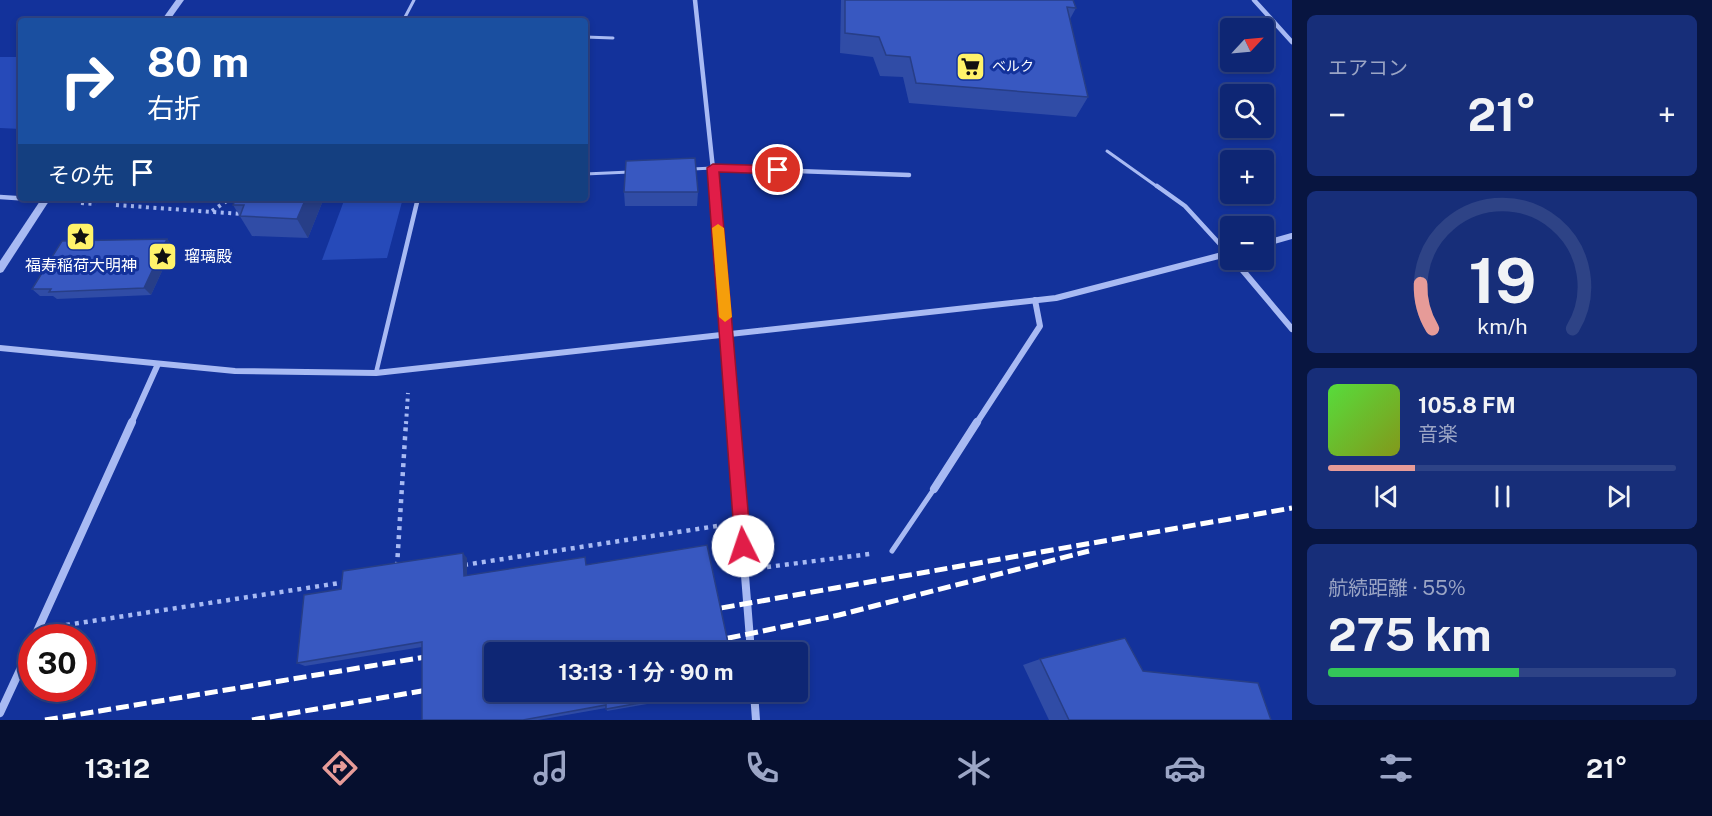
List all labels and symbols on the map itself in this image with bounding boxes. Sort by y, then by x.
north arrow [1220,18,1274,72]
supermarket icon: ベルク [955,50,987,82]
place label: ベルク [992,58,1034,74]
pin [752,144,803,195]
place icon: 福寿稲荷大明神 [65,221,97,253]
place icon: 瑠璃殿 [147,240,179,272]
place label: 瑠璃殿 [184,247,232,266]
place label: 福寿稲荷大明神 [25,256,137,275]
position arrow [711,514,775,578]
speed limit sign: 30 [18,624,96,702]

